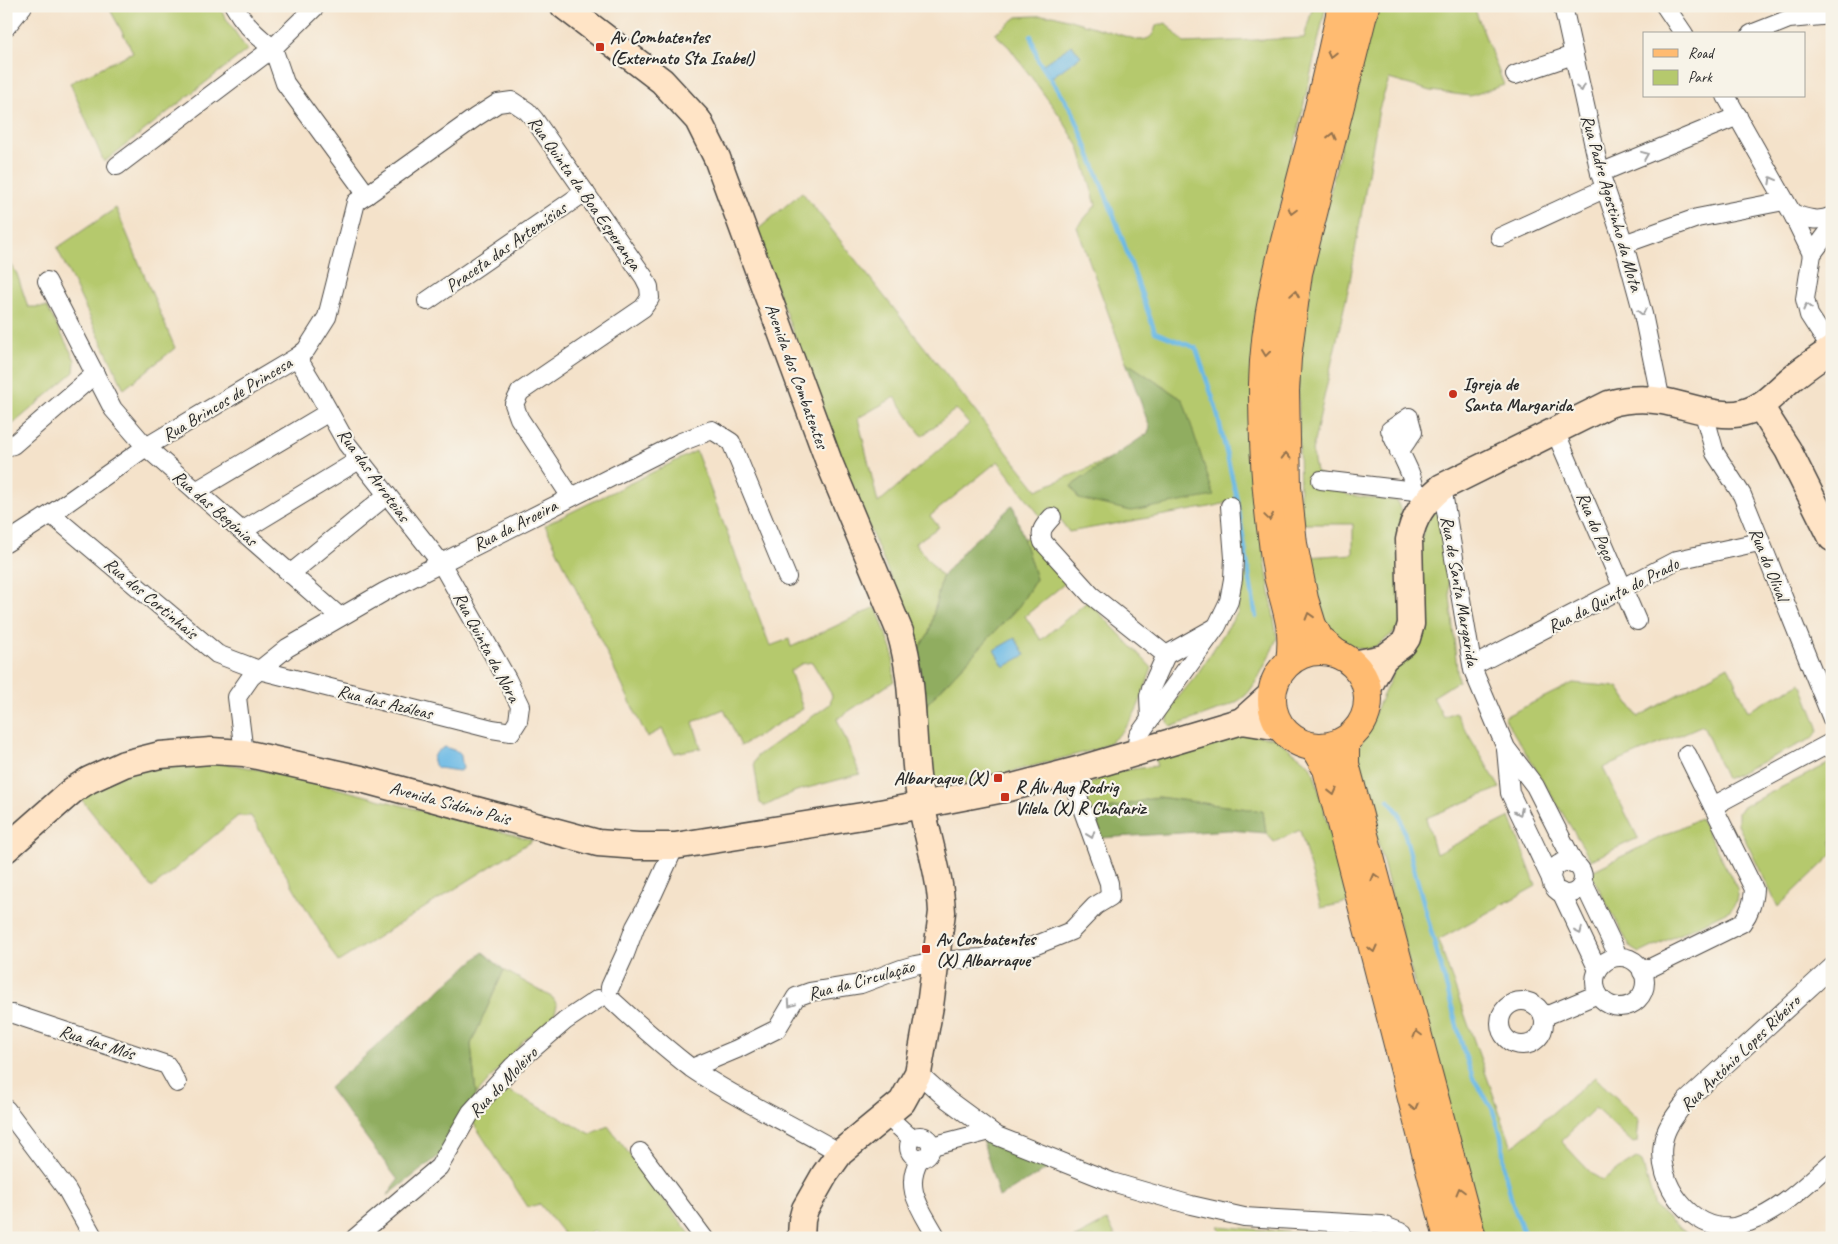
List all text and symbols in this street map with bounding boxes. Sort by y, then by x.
place label: Av Combatentes (Externato Sta Isabel) [610,26,755,69]
legend [1643,32,1806,98]
marker: Av Combatentes (Externato Sta Isabel) [594,41,606,53]
text: Road [1688,44,1715,63]
one-way arrow [1326,49,1337,58]
text: Park [1688,68,1713,87]
one-way arrow [1575,84,1585,93]
street label: Rua Quinta da Boa Esperança [524,112,647,275]
street label: Rua Padre Agostinho da Mota [1576,112,1648,295]
one-way arrow [1327,133,1337,141]
one-way arrow [1640,150,1649,161]
one-way arrow [1769,177,1779,186]
street label: Praceta das Artemísias [441,196,572,297]
one-way arrow [1288,207,1298,215]
one-way arrow [1289,290,1300,298]
street label: Avenida dos Combatentes [761,300,834,453]
one-way arrow [1802,303,1813,312]
one-way arrow [1636,308,1647,316]
one-way arrow [1261,349,1272,357]
street label: Rua Brincos de Princesa [158,351,297,446]
place label: Igreja de Santa Margarida [1463,373,1574,416]
marker: Igreja de Santa Margarida [1447,388,1459,400]
street label: Rua das Arroteias [333,424,416,527]
one-way arrow [1281,452,1291,460]
street label: Rua das Begónias [168,465,263,552]
street label: Rua do Poço [1572,489,1621,565]
street label: Rua da Aroeira [469,494,562,556]
one-way arrow [1263,513,1274,521]
street label: Rua de Santa Margarida [1436,514,1484,669]
street label: Rua do Olival [1744,524,1795,606]
street label: Rua da Quinta do Prado [1544,552,1684,638]
street label: Rua dos Cortinhais [100,553,204,645]
street label: Rua Quinta da Nora [449,588,526,707]
one-way arrow [1305,613,1315,621]
street label: Rua das Azáleas [335,680,437,725]
place label: Albarraque (X) [894,767,989,789]
marker: Albarraque (X) [992,772,1004,784]
street label: Avenida Sidónio Pais [387,776,514,830]
place label: R Álv Aug Rodrig Vilela (X) R Chafariz [1015,776,1148,819]
one-way arrow [1327,788,1337,796]
marker: R Álv Aug Rodrig Vilela (X) R Chafariz [999,791,1011,803]
one-way arrow [1513,807,1523,816]
one-way arrow [1085,830,1095,838]
one-way arrow [1370,872,1381,881]
one-way arrow [1573,926,1584,935]
place label: Av Combatentes (X) Albarraque [936,928,1037,971]
marker: Av Combatentes (X) Albarraque [920,943,932,955]
one-way arrow [1367,945,1378,954]
street label: Rua da Circulação [806,955,918,1005]
street label: Rua António Lopes Ribeiro [1675,989,1806,1116]
one-way arrow [788,999,797,1008]
street label: Rua das Mós [57,1020,139,1065]
one-way arrow [1413,1030,1423,1038]
street label: Rua do Moleiro [464,1041,543,1122]
one-way arrow [1408,1102,1419,1111]
one-way arrow [1455,1187,1465,1195]

